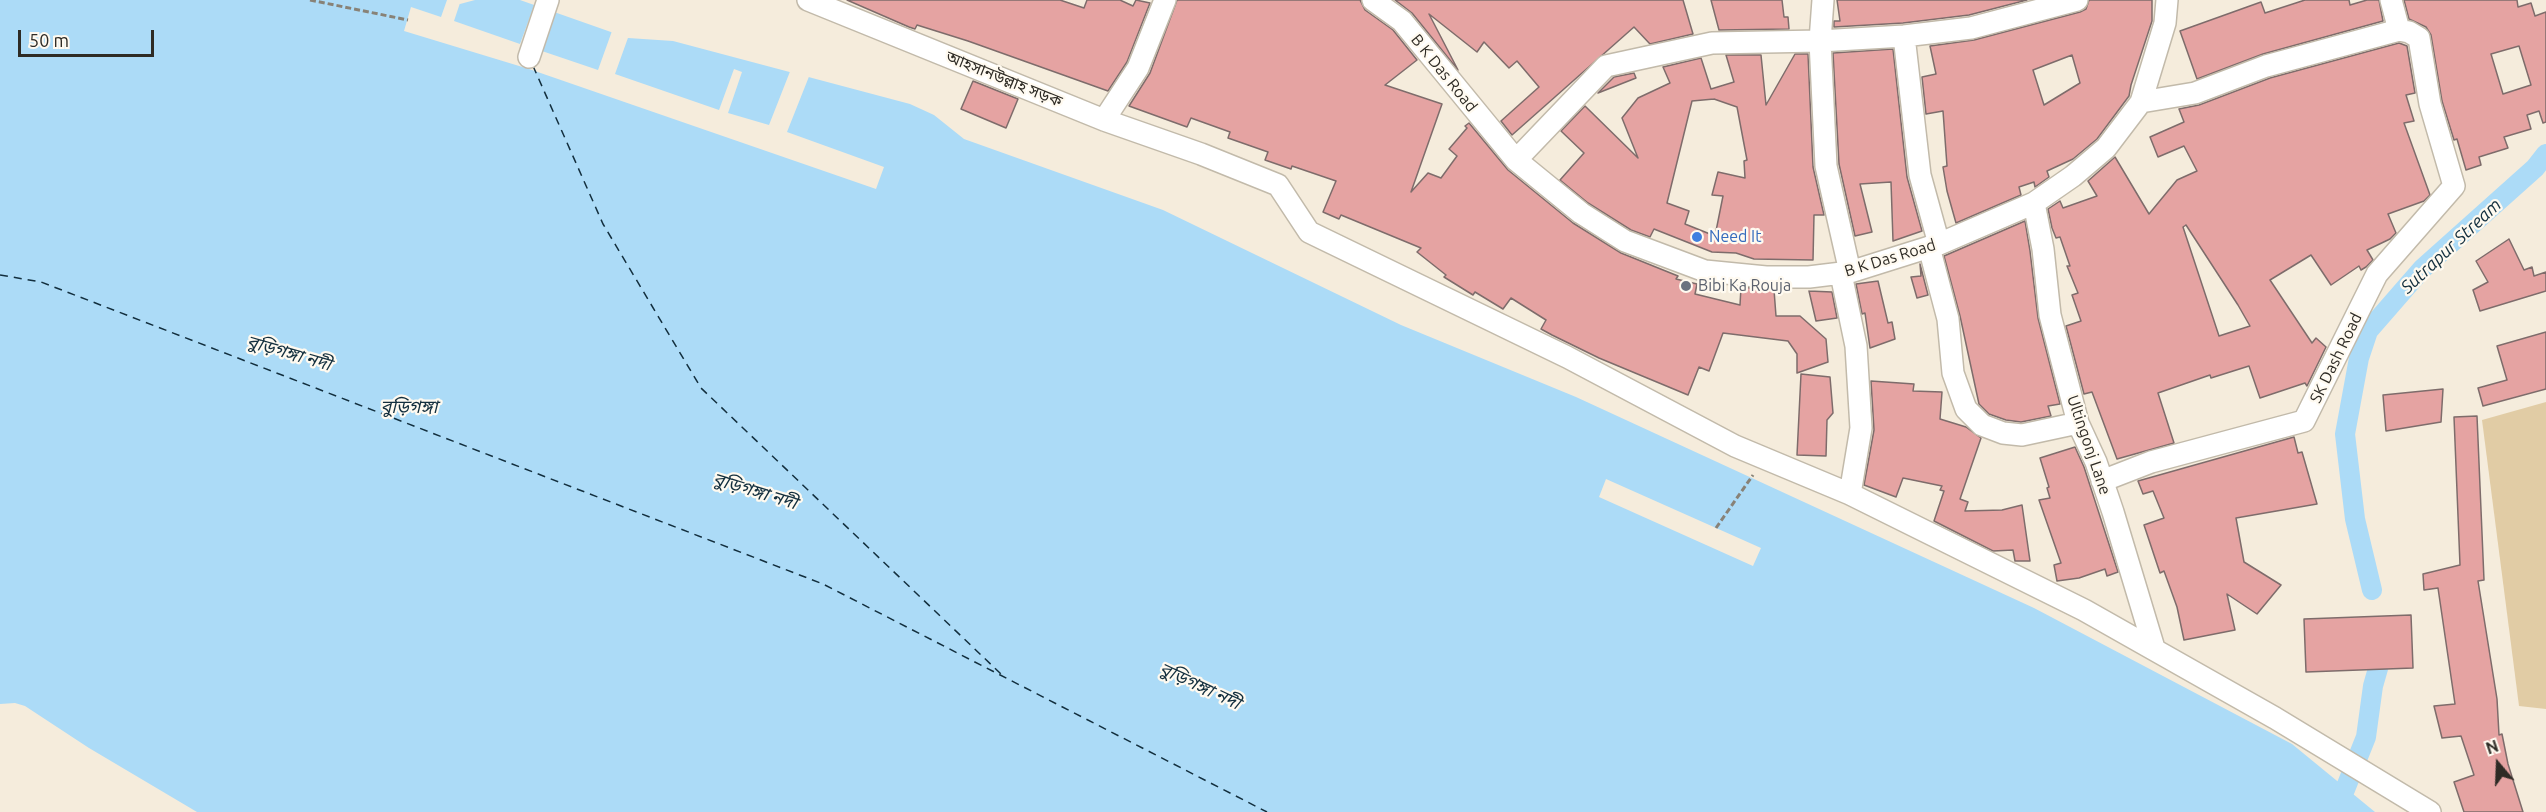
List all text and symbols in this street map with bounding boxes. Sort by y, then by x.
scale bar [21,18,158,56]
text: 50 m [29,30,69,50]
street label: B K Das Road [1407,30,1481,116]
street label: আহসানউল্লাহ সড়ক [943,47,1065,111]
water label: Sutrapur Stream [2396,194,2506,298]
place label: Need It [1709,227,1761,247]
marker: Need It [1690,230,1704,244]
street label: B K Das Road [1842,235,1938,281]
place label: Bibi Ka Rouja [1698,276,1791,296]
marker: Bibi Ka Rouja [1679,279,1693,293]
street label: SK Dash Road [2306,310,2366,406]
water label: বুড়িগঙ্গা নদী [244,331,334,375]
street label: Ultingonj Lane [2063,393,2115,497]
water label: বুড়িগঙ্গা [380,396,438,418]
water label: বুড়িগঙ্গা নদী [710,468,800,514]
water label: বুড়িগঙ্গা নদী [1156,658,1244,714]
north arrow [2468,734,2528,794]
text: N [2484,737,2501,757]

